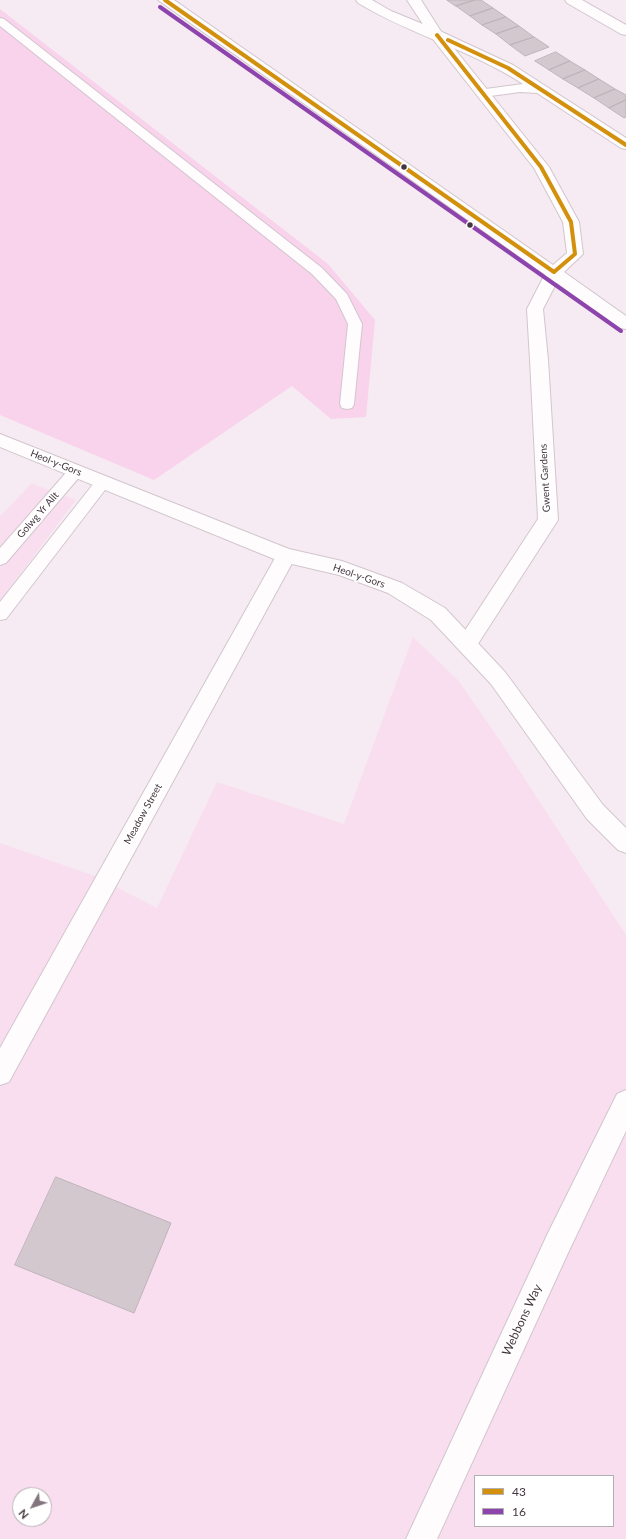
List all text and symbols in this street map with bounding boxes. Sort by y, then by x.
unlabelled marker [399,162,409,172]
unlabelled marker [465,220,475,230]
street label: Gwent Gardens [537,444,553,512]
street label: Heol-y-Gors [29,447,83,479]
street label: Golwg Yr Allt [15,489,61,541]
street label: Heol-y-Gors [331,561,387,591]
street label: Meadow Street [121,782,165,846]
street label: Webbons Way [499,1282,545,1358]
legend [474,1475,614,1527]
text: 43 [512,1484,526,1499]
north arrow [12,1487,52,1527]
text: 16 [512,1504,526,1519]
text: N [15,1507,31,1522]

